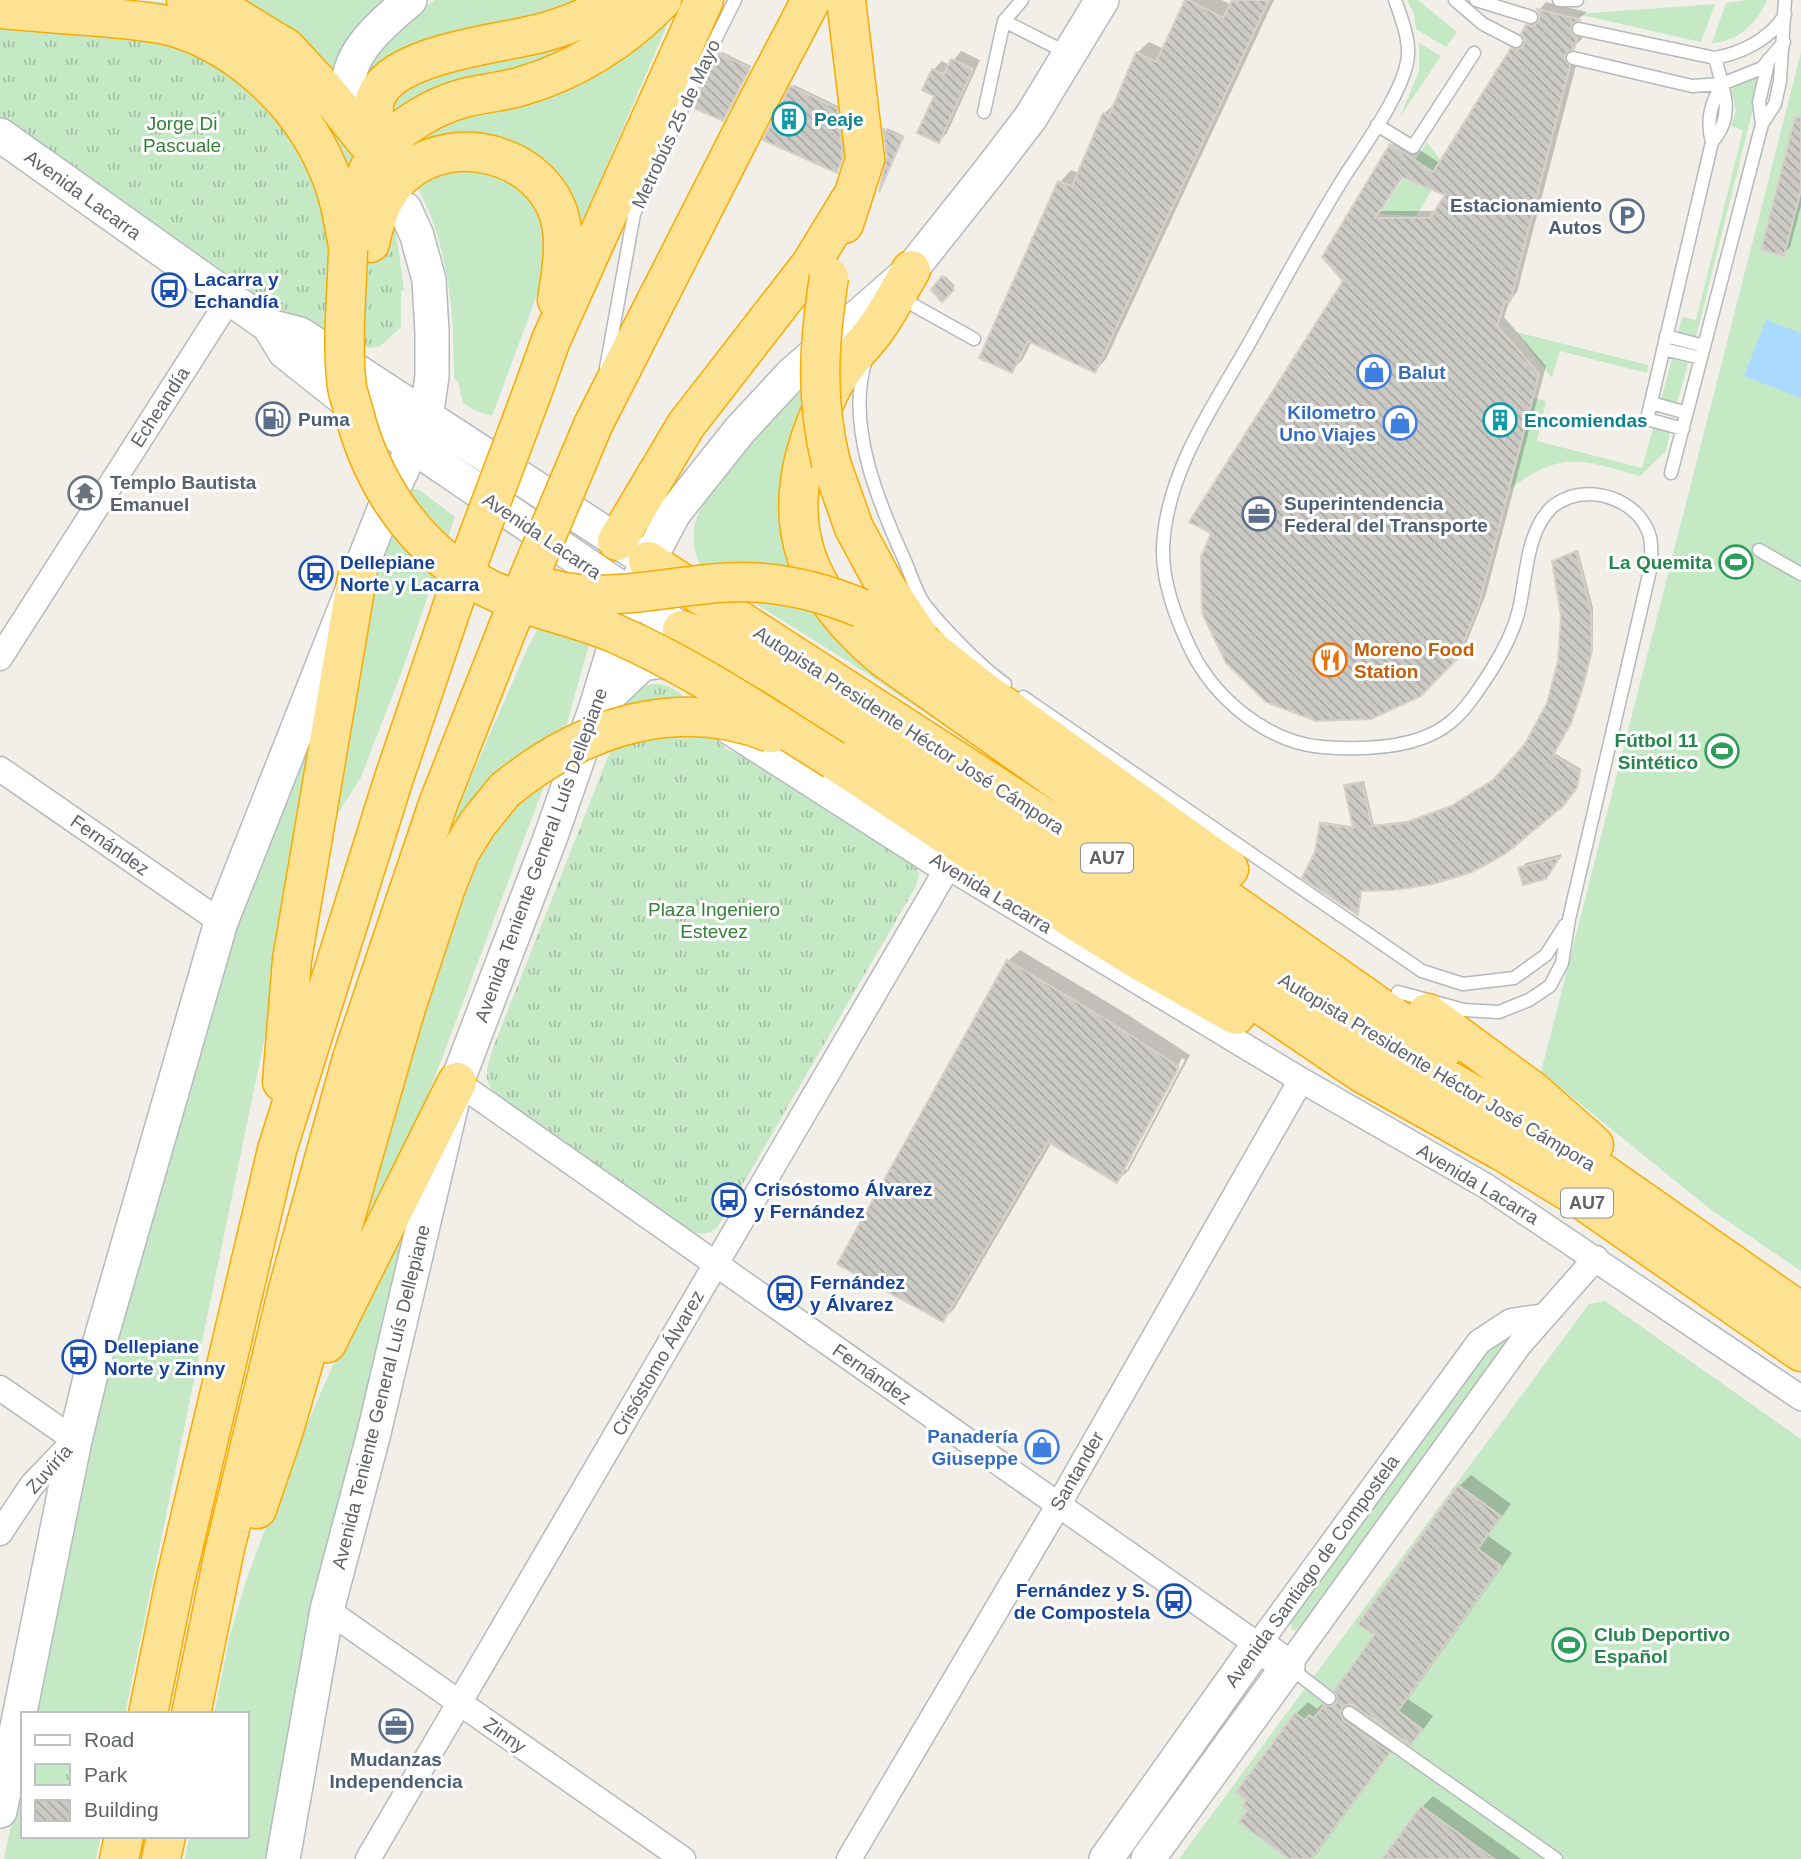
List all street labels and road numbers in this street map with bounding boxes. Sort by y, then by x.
street label: Metrobús 25 de Mayo [628,36,724,212]
street label: Avenida Lacarra [21,146,145,244]
street label: Echeandía [126,363,194,451]
street label: Avenida Lacarra [479,489,605,584]
street label: Autopista Presidente Héctor José Cámpora [750,622,1068,839]
street label: Avenida Teniente General Luís Dellepiane [471,685,611,1025]
street label: Fernández [67,810,153,880]
road number: AU7 [1081,844,1133,872]
street label: Avenida Lacarra [926,848,1056,938]
street label: Autopista Presidente Héctor José Cámpora [1275,969,1599,1175]
street label: Avenida Lacarra [1413,1139,1543,1229]
road number: AU7 [1561,1188,1613,1218]
street label: Avenida Teniente General Luís Dellepiane [328,1223,434,1571]
street label: Crisóstomo Álvarez [608,1286,708,1440]
street label: Fernández [829,1339,915,1409]
street label: Santander [1046,1427,1108,1514]
street label: Zuviría [22,1440,77,1498]
street label: Avenida Santiago de Compostela [1221,1451,1404,1691]
street label: Zinny [480,1713,530,1757]

